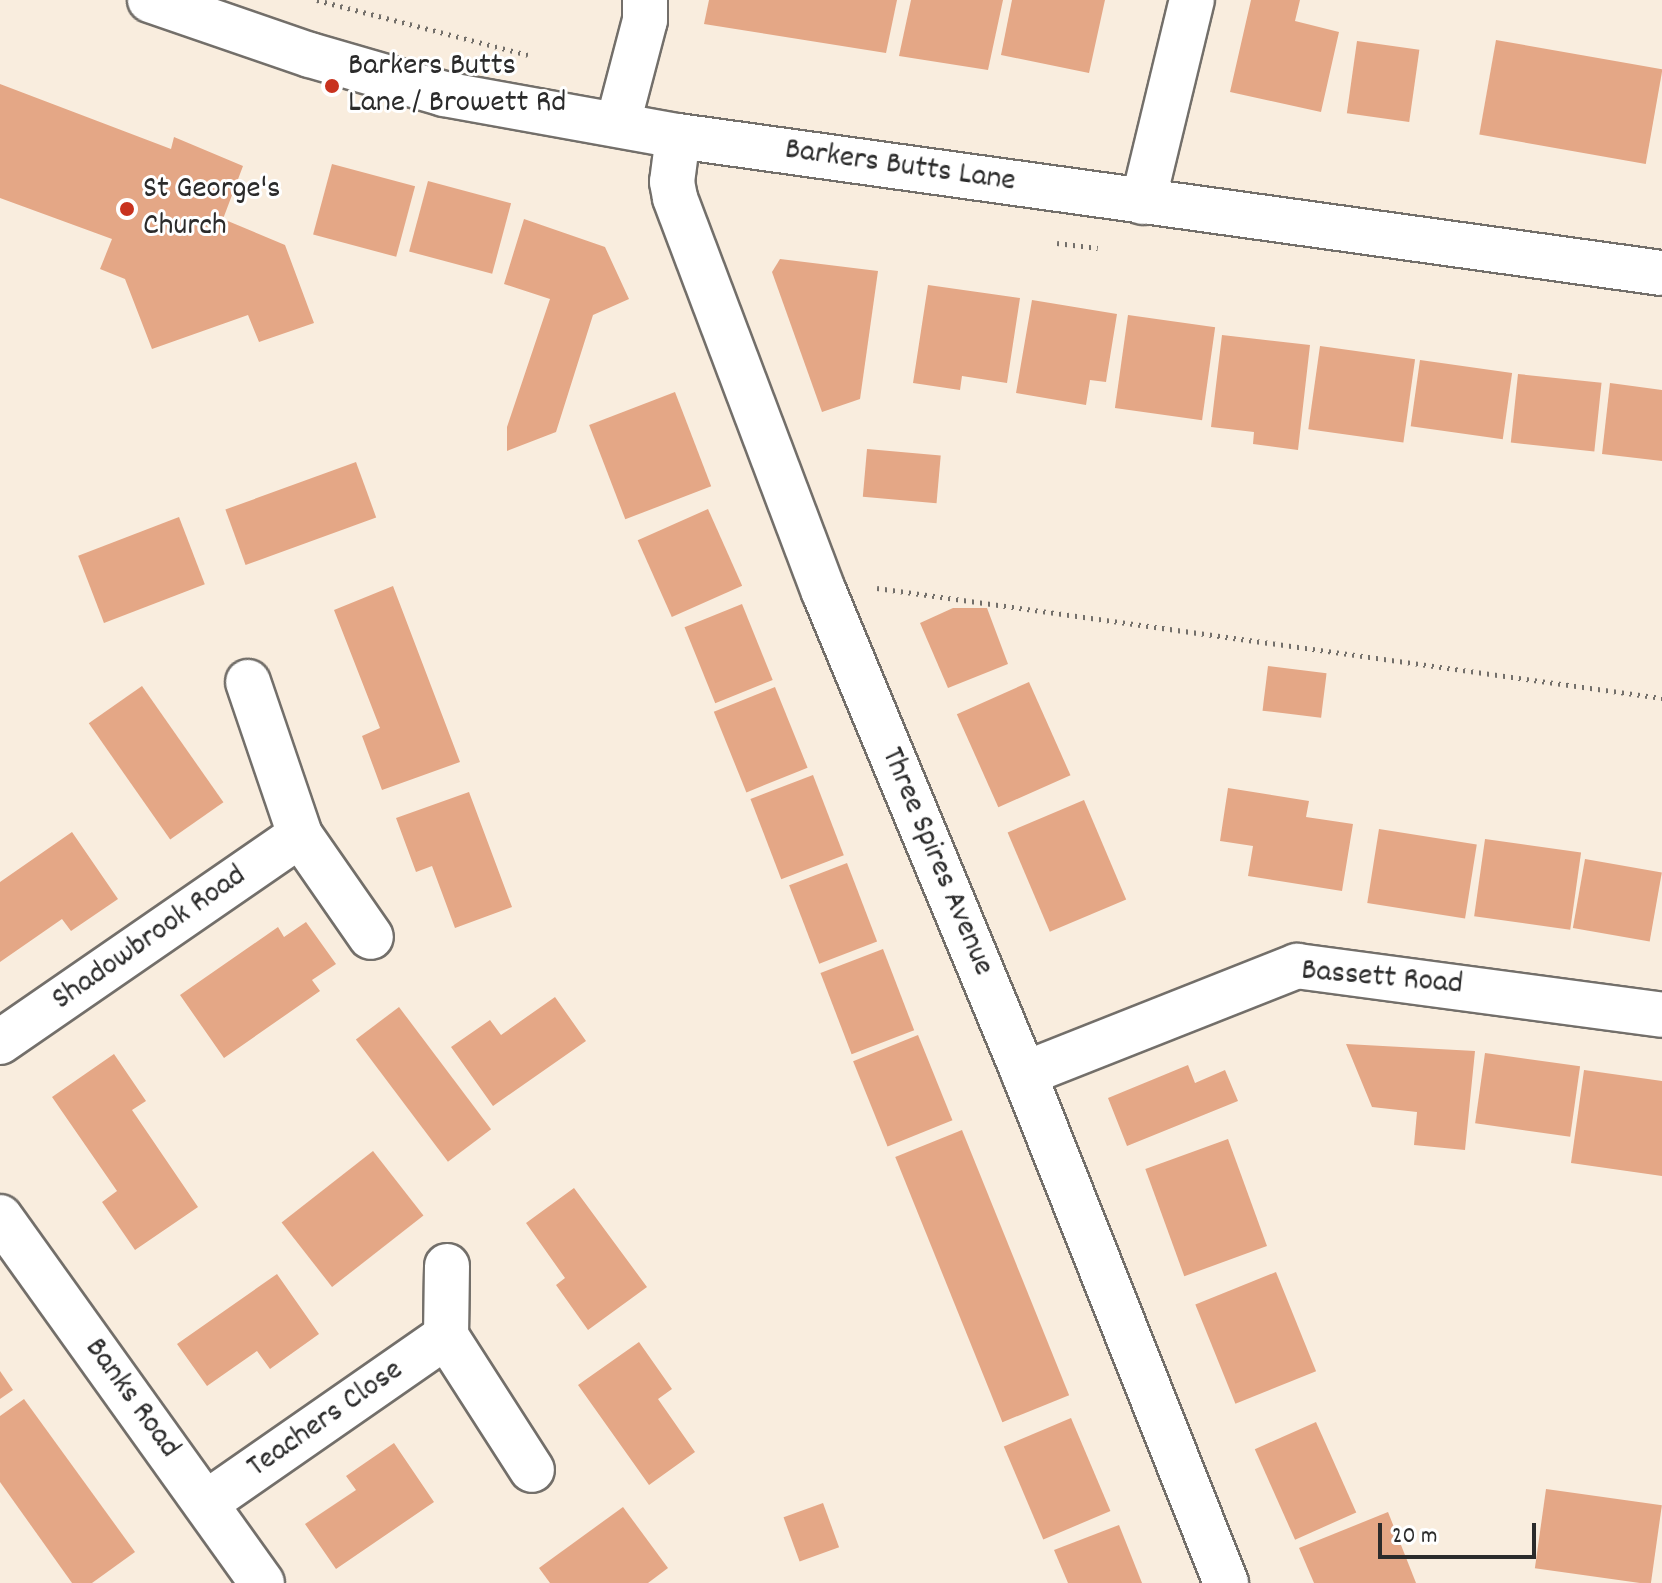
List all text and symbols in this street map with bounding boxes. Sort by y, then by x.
place label: Barkers Butts Lane / Browett Rd [348,49,566,124]
marker: Barkers Butts Lane / Browett Rd [323,77,341,95]
street label: Barkers Butts Lane [782,132,1018,202]
place label: St George's Church [143,172,280,247]
marker: St George's Church [118,200,136,218]
street label: Three Spires Avenue [871,742,1001,982]
street label: Shadowbrook Road [46,858,254,1020]
street label: Bassett Road [1300,953,1464,1005]
street label: Banks Road [75,1332,187,1466]
street label: Teachers Close [241,1352,411,1488]
scale bar [1382,1507,1540,1557]
text: 20 m [1392,1520,1438,1554]

